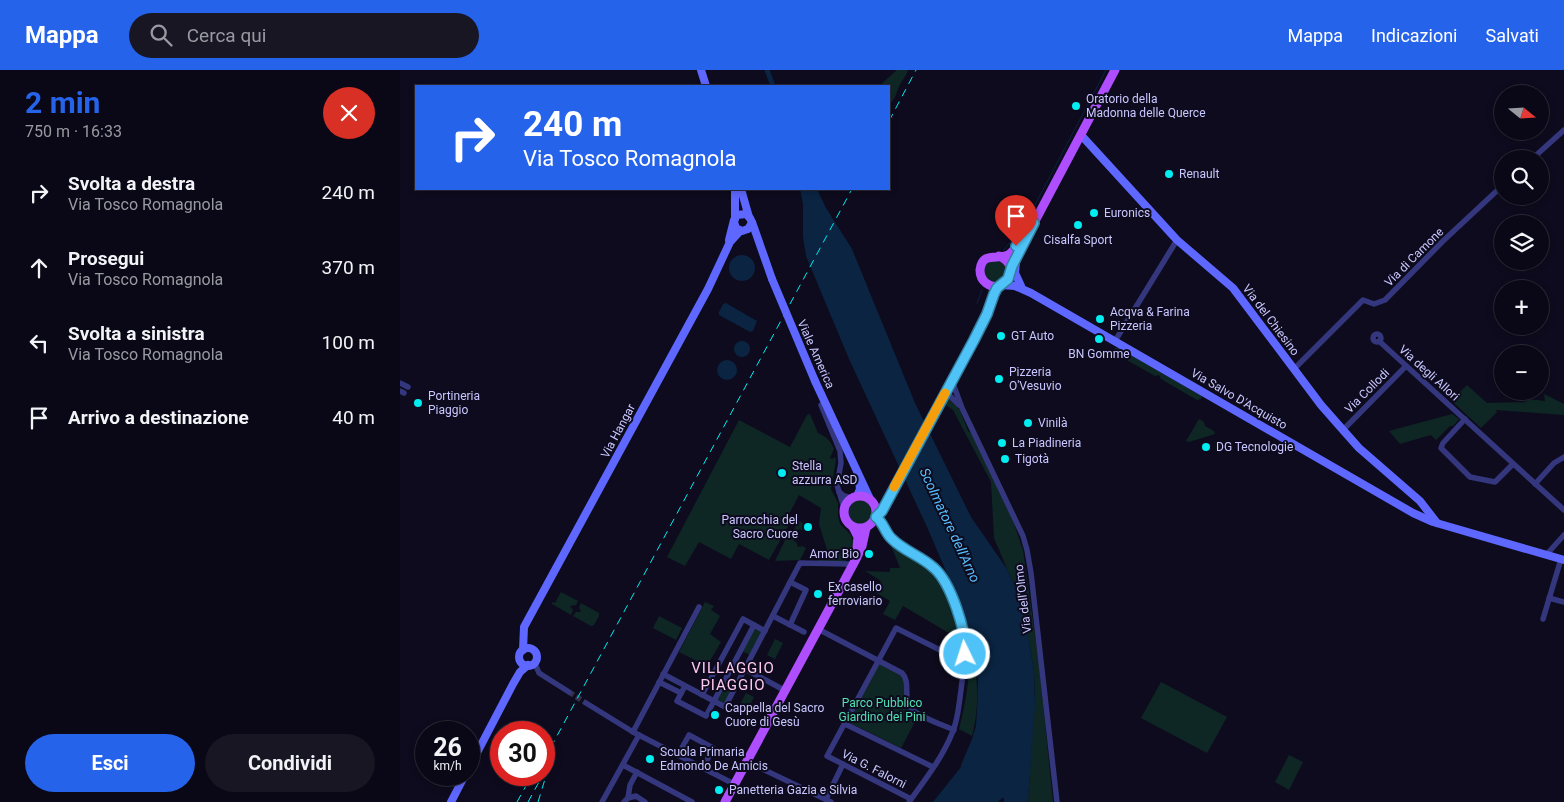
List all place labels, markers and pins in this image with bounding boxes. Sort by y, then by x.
place label: Oratorio della Madonna delle Querce [1086,92,1206,120]
marker: Oratorio della Madonna delle Querce [1070,100,1082,112]
place label: Renault [1179,167,1219,181]
marker: Renault [1163,168,1175,180]
pin [995,195,1037,246]
place label: Euronics [1104,206,1150,220]
marker: Euronics [1088,207,1100,219]
marker: Cisalfa Sport [1072,219,1084,231]
place label: Cisalfa Sport [1043,233,1113,247]
place label: Acqva & Farina Pizzeria [1110,305,1190,333]
marker: Acqva & Farina Pizzeria [1094,313,1106,325]
place label: GT Auto [1011,329,1054,343]
marker: GT Auto [995,330,1007,342]
marker: BN Gomme [1093,333,1105,345]
place label: BN Gomme [1068,347,1130,361]
place label: Pizzeria O'Vesuvio [1009,365,1062,393]
marker: Pizzeria O'Vesuvio [993,373,1005,385]
place label: Portineria Piaggio [428,389,480,417]
marker: Portineria Piaggio [412,397,424,409]
place label: Vinilà [1038,416,1068,430]
marker: Vinilà [1022,417,1034,429]
place label: La Piadineria [1012,436,1081,450]
marker: La Piadineria [996,437,1008,449]
place label: DG Tecnologie [1216,440,1293,454]
marker: DG Tecnologie [1200,441,1212,453]
place label: Tigotà [1015,452,1049,466]
marker: Tigotà [999,453,1011,465]
place label: Stella azzurra ASD [792,459,857,487]
marker: Stella azzurra ASD [776,467,788,479]
place label: Parrocchia del Sacro Cuore [721,513,798,541]
marker: Parrocchia del Sacro Cuore [802,521,814,533]
place label: Amor Bio [810,547,859,561]
marker: Amor Bio [863,548,875,560]
place label: Ex casello ferroviario [828,580,882,608]
marker: Ex casello ferroviario [812,588,824,600]
place label: Cappella del Sacro Cuore di Gesù [725,701,824,729]
marker: Cappella del Sacro Cuore di Gesù [709,709,721,721]
place label: Scuola Primaria Edmondo De Amicis [660,745,768,773]
marker: Scuola Primaria Edmondo De Amicis [644,753,656,765]
place label: Panetteria Gazia e Silvia [729,783,857,797]
marker: Panetteria Gazia e Silvia [713,784,725,796]

